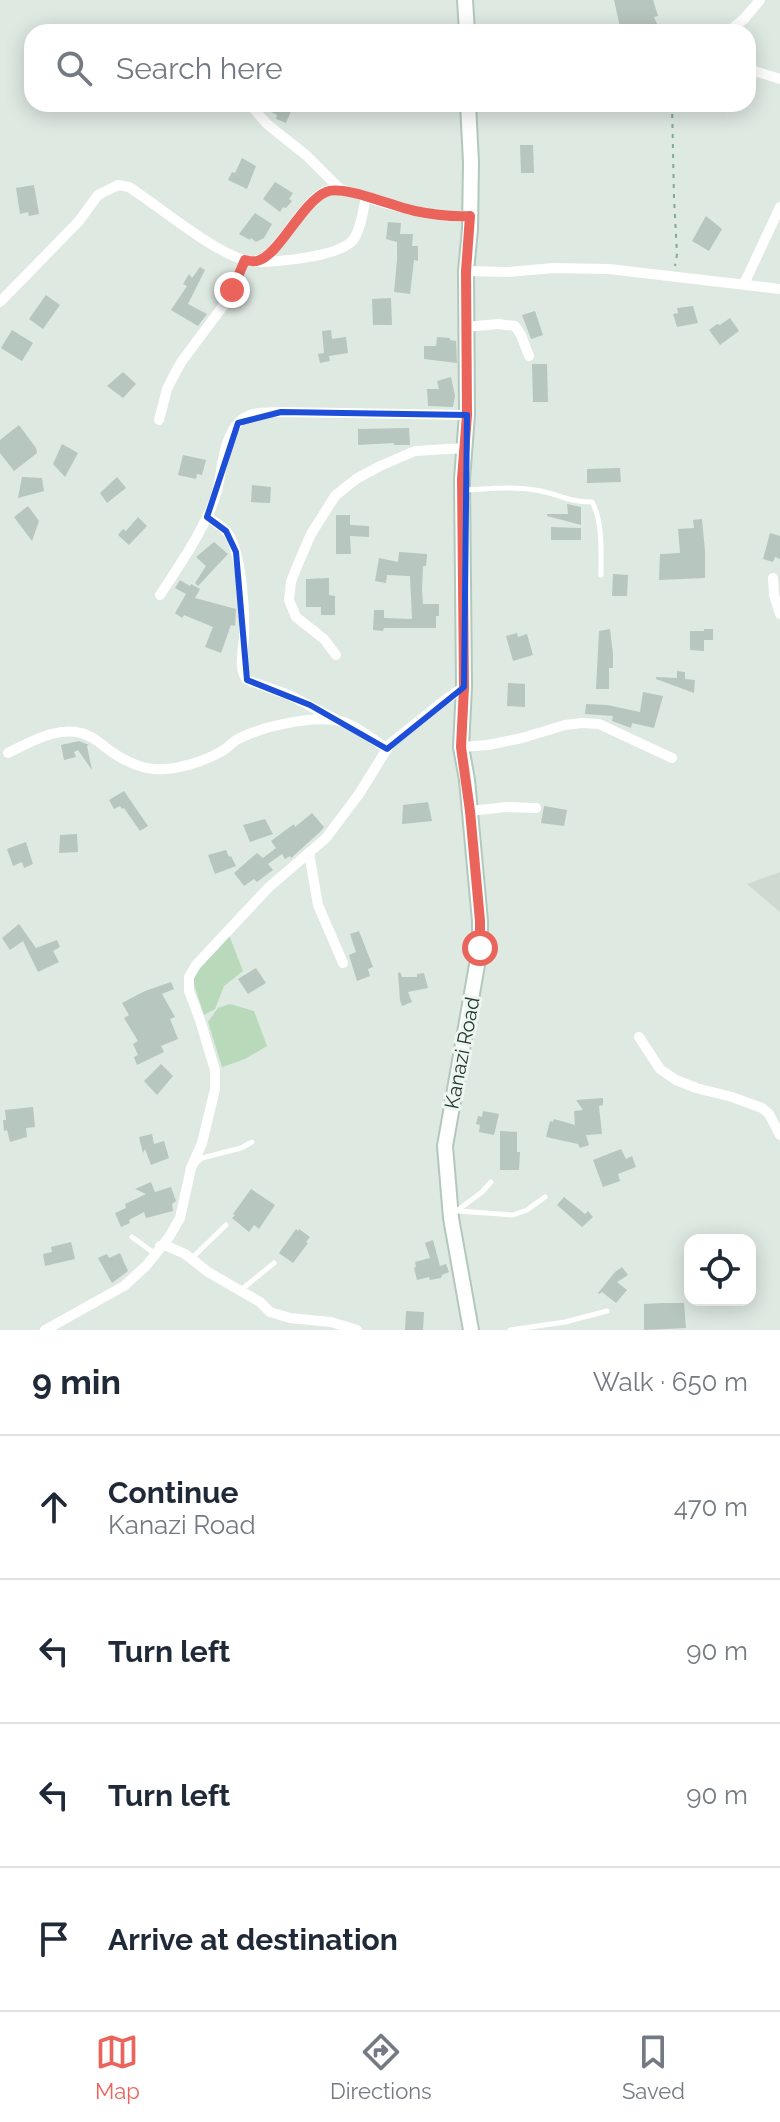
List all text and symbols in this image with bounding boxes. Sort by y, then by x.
search box [24,24,756,112]
icon: search [52,46,96,90]
text: Search here [116,51,283,86]
route end [214,272,250,308]
route start [462,930,498,966]
street label: Kanazi Road [439,995,485,1111]
map controls [684,1234,756,1306]
button: locate [684,1234,756,1306]
text: 9 min [32,1362,121,1402]
text: Walk · 650 m [593,1367,748,1397]
text: Continue [108,1475,239,1510]
icon: ahead [32,1485,76,1529]
text: 470 m [674,1492,748,1522]
text: Kanazi Road [108,1510,256,1540]
icon: left [32,1629,76,1673]
text: Turn left [108,1634,230,1669]
text: 90 m [686,1636,748,1666]
icon: left [32,1773,76,1817]
text: Turn left [108,1778,230,1813]
text: 90 m [686,1780,748,1810]
icon: arrive [32,1917,76,1961]
text: Arrive at destination [108,1922,398,1957]
tab: Map [95,2030,140,2104]
tab: Directions [330,2030,432,2104]
tab: Saved [622,2030,685,2104]

